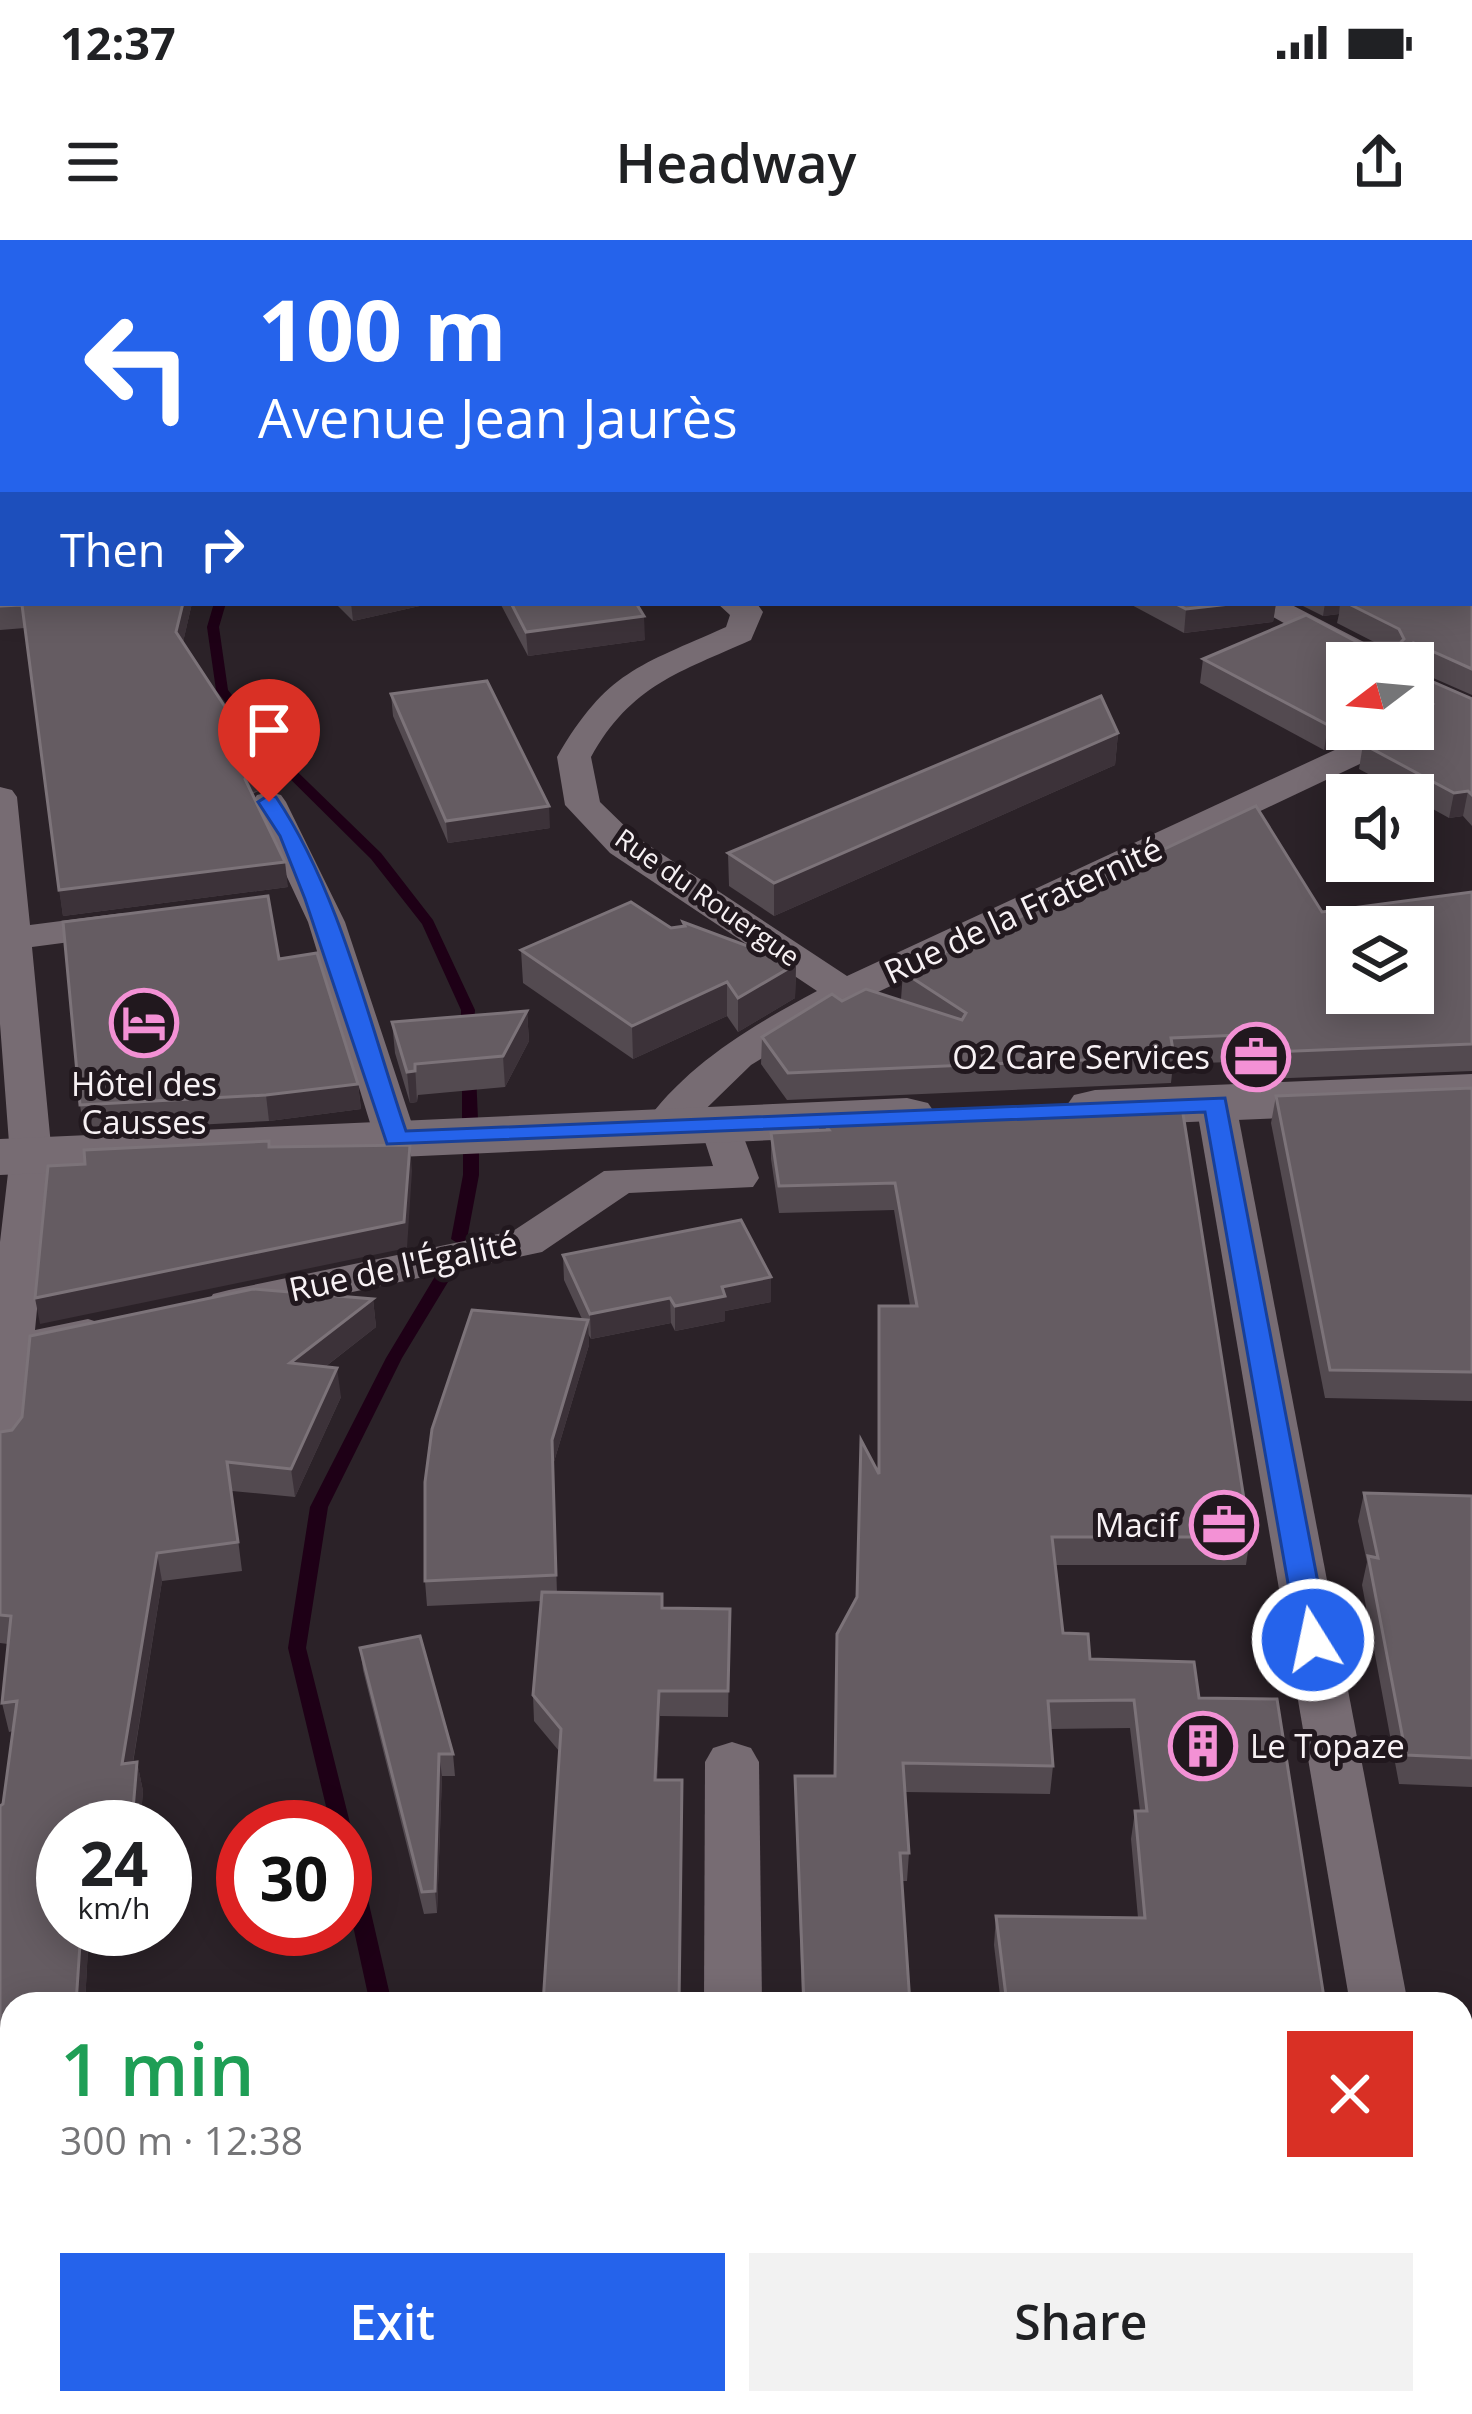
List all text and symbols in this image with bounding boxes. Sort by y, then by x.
text: 12:37 [60,12,176,73]
text: Headway [616,125,856,199]
icon: menu [60,129,126,195]
icon: share [1346,129,1412,195]
text: 100 m [258,271,506,386]
icon: left [60,288,216,444]
text: Avenue Jean Jaurès [258,380,738,454]
icon: right [189,516,255,582]
text: Then [60,519,165,580]
north arrow [1326,642,1434,750]
map controls [1326,642,1434,1014]
pin [218,679,320,802]
icon: arrive [236,697,302,763]
button: sound [1326,774,1434,882]
street label: Rue du Rouergue [608,819,808,974]
street label: Rue de la Fraternité [877,825,1169,994]
button: layers [1326,906,1434,1014]
hotel icon: Hôtel des Causses [109,988,179,1058]
office icon: O2 Care Services [1221,1022,1291,1092]
place label: O2 Care Services [952,1034,1210,1079]
place label: Hôtel des Causses [71,1061,217,1144]
street label: Rue de l'Égalité [285,1219,521,1312]
office icon: Macif [1189,1490,1259,1560]
place label: Macif [1095,1502,1180,1547]
position arrow [1250,1577,1376,1703]
building icon: Le Topaze [1168,1711,1238,1781]
place label: Le Topaze [1250,1723,1405,1768]
speed limit sign: 30 [216,1800,372,1956]
text: 24 [80,1822,148,1904]
text: km/h [78,1887,150,1928]
text: 1 min [60,2019,254,2117]
button: close [1287,2031,1413,2157]
text: 300 m · 12:38 [60,2113,303,2166]
button: Exit [60,2253,725,2391]
button: Share [749,2253,1413,2391]

